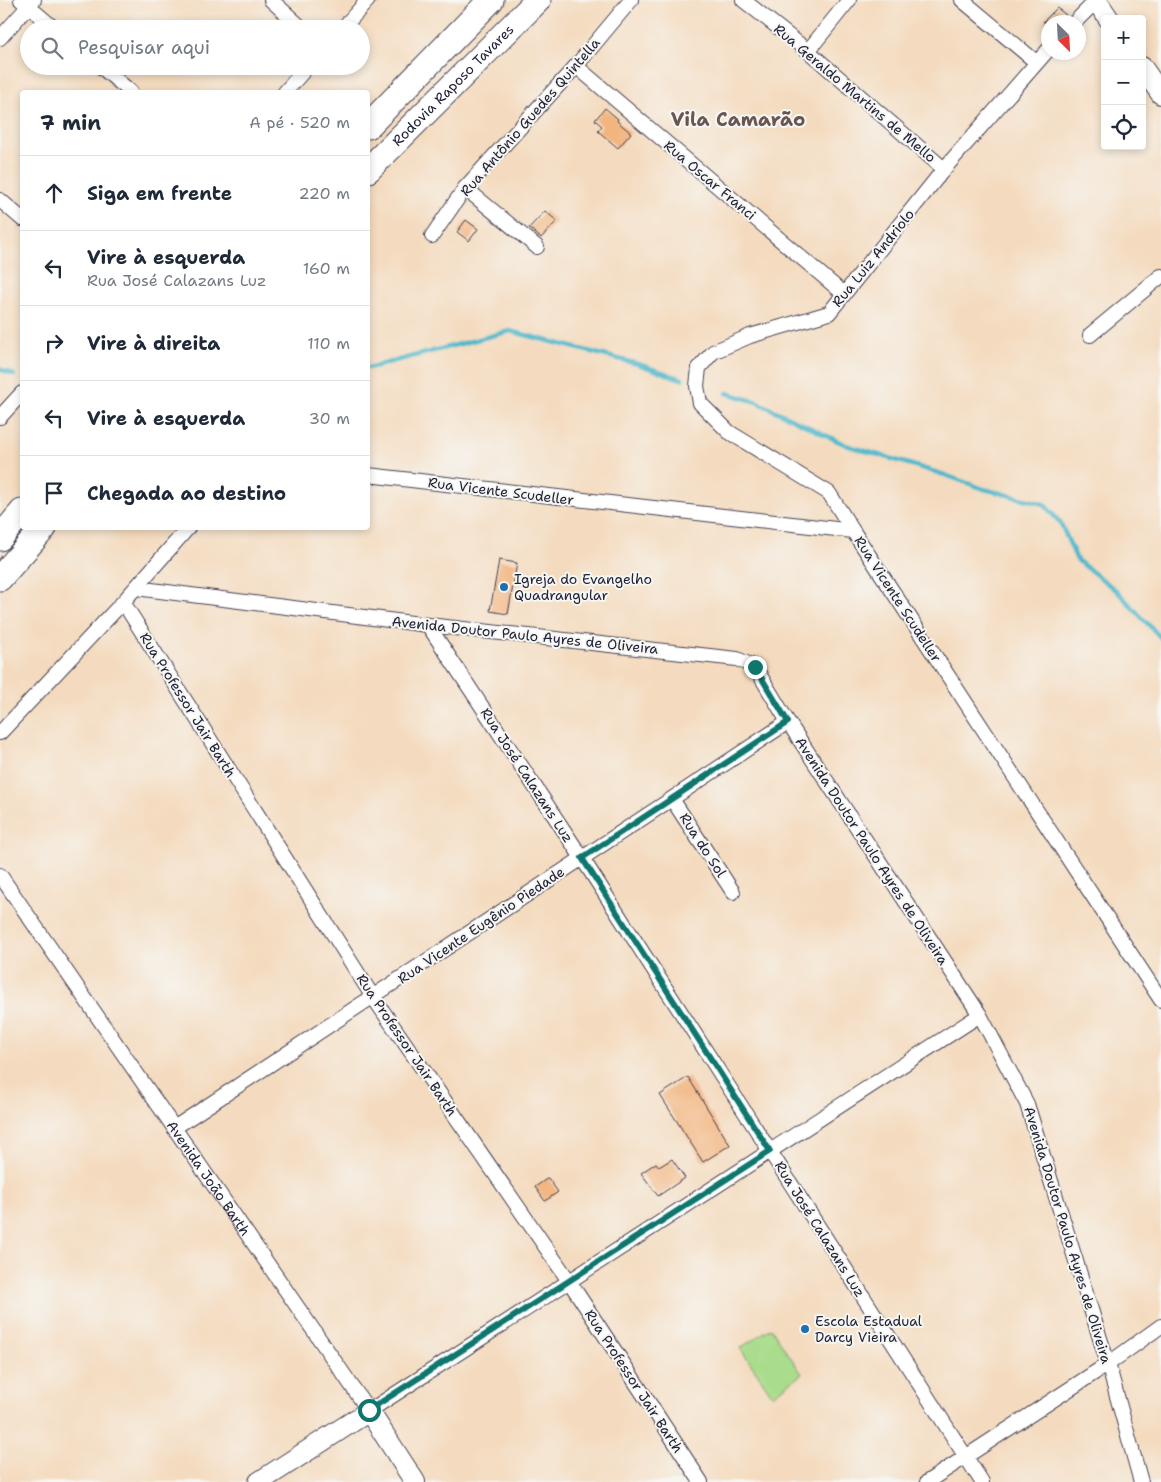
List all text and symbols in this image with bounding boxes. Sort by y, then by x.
north arrow [1041,15,1086,60]
map controls [1101,15,1146,150]
button: + [1101,15,1146,60]
search box [20,20,370,75]
street label: Rodovia Raposo Tavares [388,20,518,150]
street label: Rua Geraldo Martins de Mello [770,20,940,166]
icon: search [38,34,66,62]
street label: Rua Antônio Guedes Quintella [456,34,604,200]
text: Pesquisar aqui [78,35,210,60]
button: − [1101,60,1146,105]
button: locate [1101,105,1146,150]
district label: Vila Camarão [671,107,805,132]
text: 7 min [40,109,101,137]
text: A pé · 520 m [249,112,350,133]
street label: Rua Oscar Franci [660,136,760,224]
icon: ahead [40,179,68,207]
text: Siga em frente [87,181,232,206]
text: 220 m [298,183,350,204]
street label: Rua Luiz Andriolo [828,205,918,311]
text: Vire à esquerda [87,245,245,270]
icon: left [40,254,68,282]
text: 160 m [303,258,350,279]
text: Rua José Calazans Luz [87,270,266,291]
icon: right [40,329,68,357]
text: Vire à direita [87,331,220,356]
text: 110 m [307,333,350,354]
icon: left [40,404,68,432]
text: Vire à esquerda [87,406,245,431]
text: 30 m [309,408,350,429]
street label: Rua Vicente Scudeller [427,473,575,509]
icon: arrive [40,479,68,507]
text: Chegada ao destino [87,481,286,506]
street label: Rua Vicente Scudeller [850,533,946,666]
place label: Igreja do Evangelho Quadrangular [514,570,652,604]
marker: Igreja do Evangelho Quadrangular [498,581,510,593]
street label: Avenida Doutor Paulo Ayres de Oliveira [391,612,659,658]
street label: Rua Professor Jair Barth [136,629,240,781]
route end [744,656,767,679]
street label: Rua José Calazans Luz [477,704,577,846]
street label: Avenida Doutor Paulo Ayres de Oliveira [791,734,953,969]
street label: Rua do Sol [676,809,731,881]
street label: Rua Vicente Eugênio Piedade [394,862,568,988]
street label: Rua Professor Jair Barth [353,970,461,1120]
street label: Avenida Doutor Paulo Ayres de Oliveira [1020,1104,1116,1366]
street label: Avenida João Barth [163,1117,255,1239]
street label: Rua José Calazans Luz [771,1158,869,1300]
street label: Rua Professor Jair Barth [581,1306,687,1456]
place label: Escola Estadual Darcy Vieira [815,1312,923,1346]
marker: Escola Estadual Darcy Vieira [799,1323,811,1335]
route start [358,1399,381,1422]

